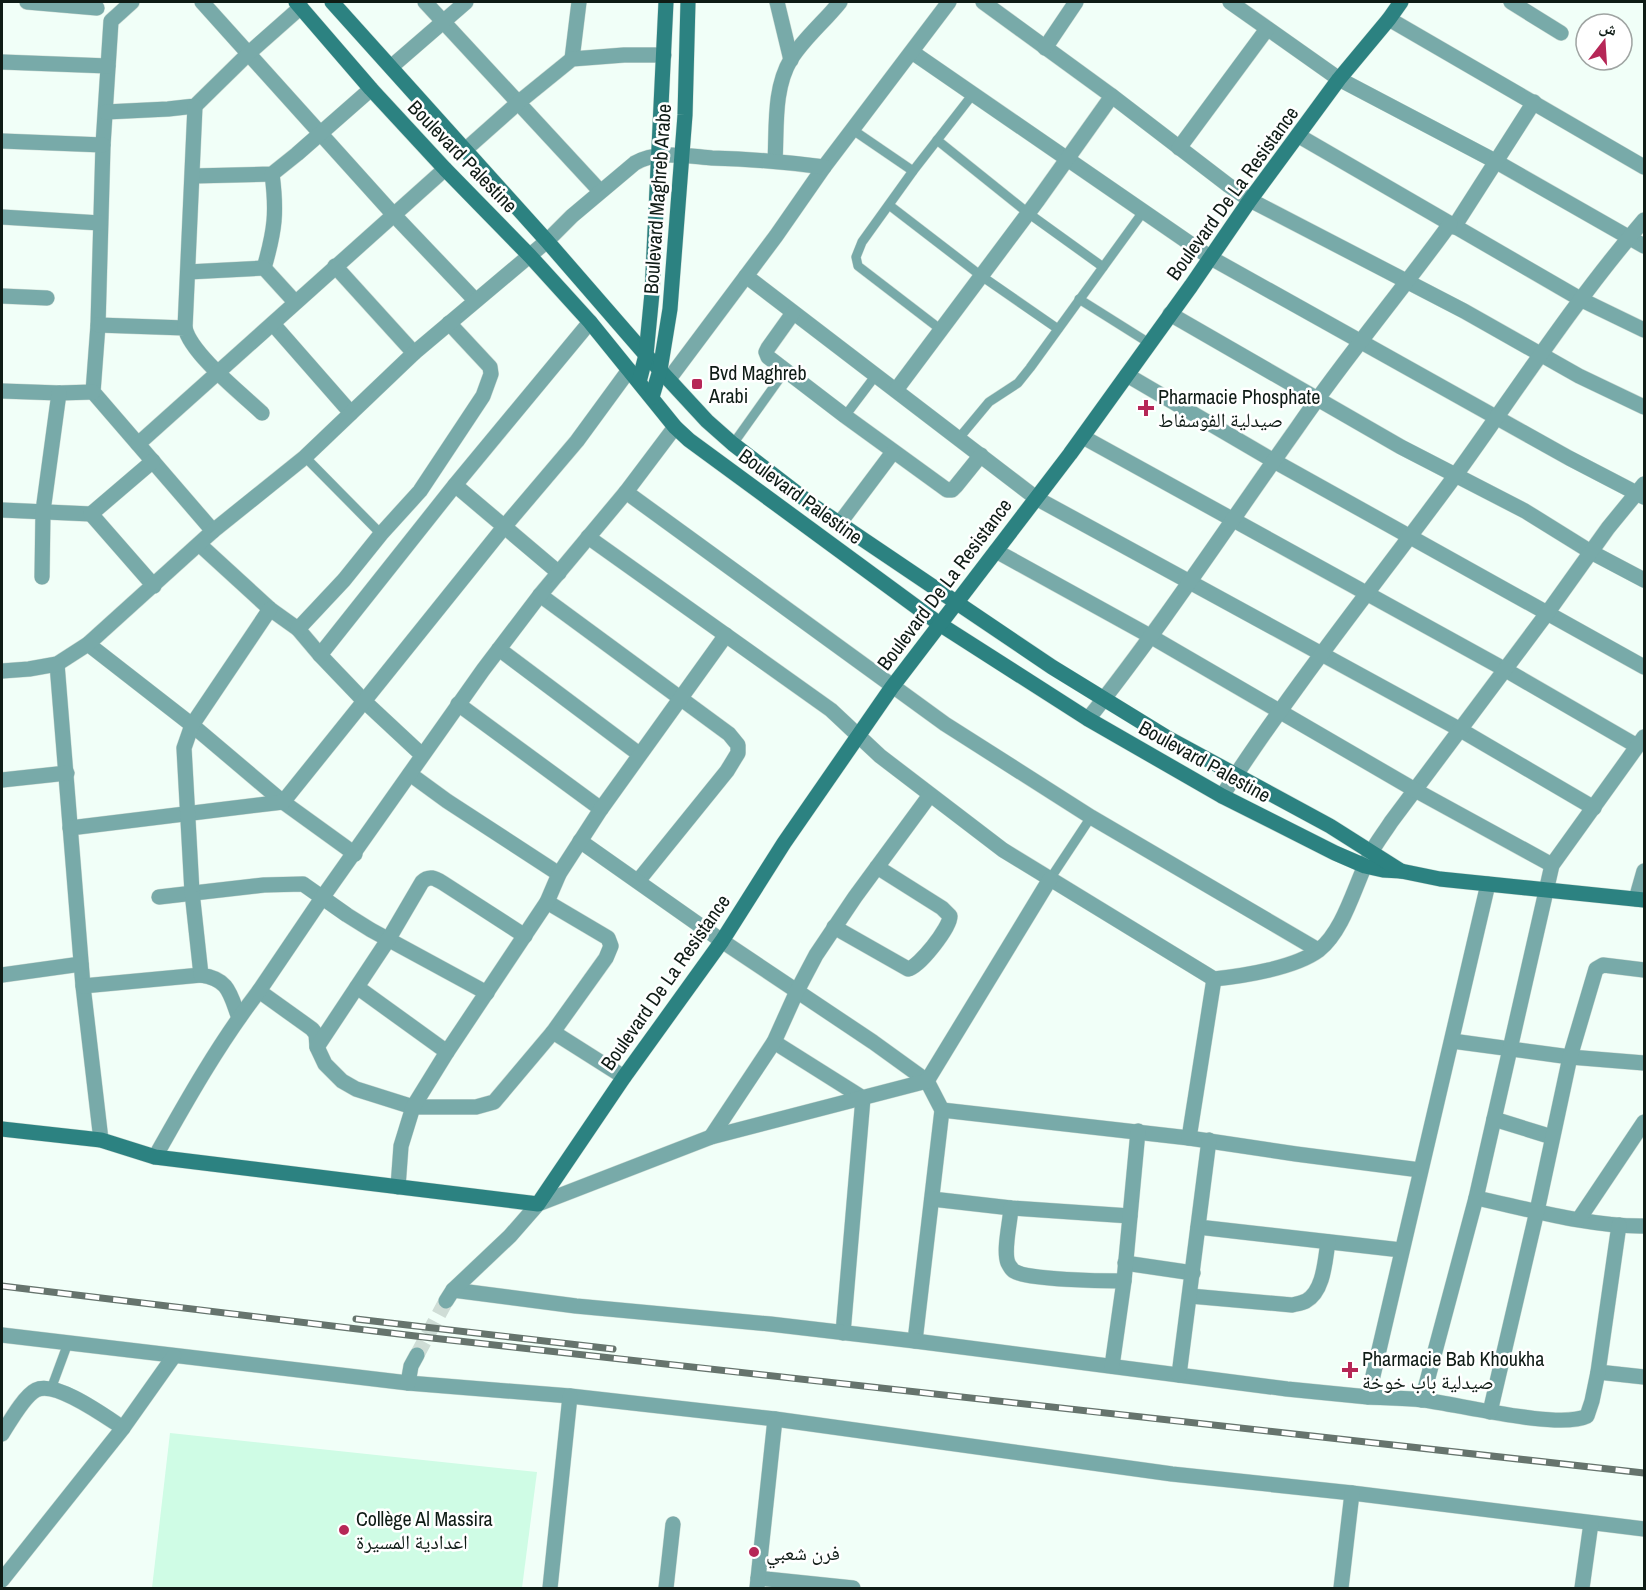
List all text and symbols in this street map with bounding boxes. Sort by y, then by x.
north arrow [1574,12,1634,72]
text: ش [1597,15,1620,41]
street label: Boulevard Palestine [402,94,524,218]
street label: Boulevard De La Resistance [1160,101,1304,285]
street label: Boulevard Maghreb Arabe [637,103,677,295]
place label: Bvd Maghreb Arabi [708,359,807,409]
marker: Bvd Maghreb Arabi [690,377,704,391]
place label: Pharmacie Phosphate صيدلية الفوسفاط [1158,383,1320,433]
marker: Pharmacie Phosphate صيدلية الفوسفاط [1139,401,1153,415]
street label: Boulevard Palestine [734,442,868,550]
street label: Boulevard De La Resistance [870,493,1018,675]
street label: Boulevard Palestine [1134,714,1276,808]
street label: Boulevard De La Resistance [594,889,736,1075]
place label: Pharmacie Bab Khoukha صيدلية باب خوخة [1362,1345,1544,1395]
marker: Pharmacie Bab Khoukha صيدلية باب خوخة [1343,1363,1357,1377]
place label: Collège Al Massira اعدادية المسيرة [356,1505,493,1555]
marker: Collège Al Massira اعدادية المسيرة [337,1523,351,1537]
place label: فرن شعبي [766,1539,840,1569]
marker: فرن شعبي [747,1545,761,1559]

